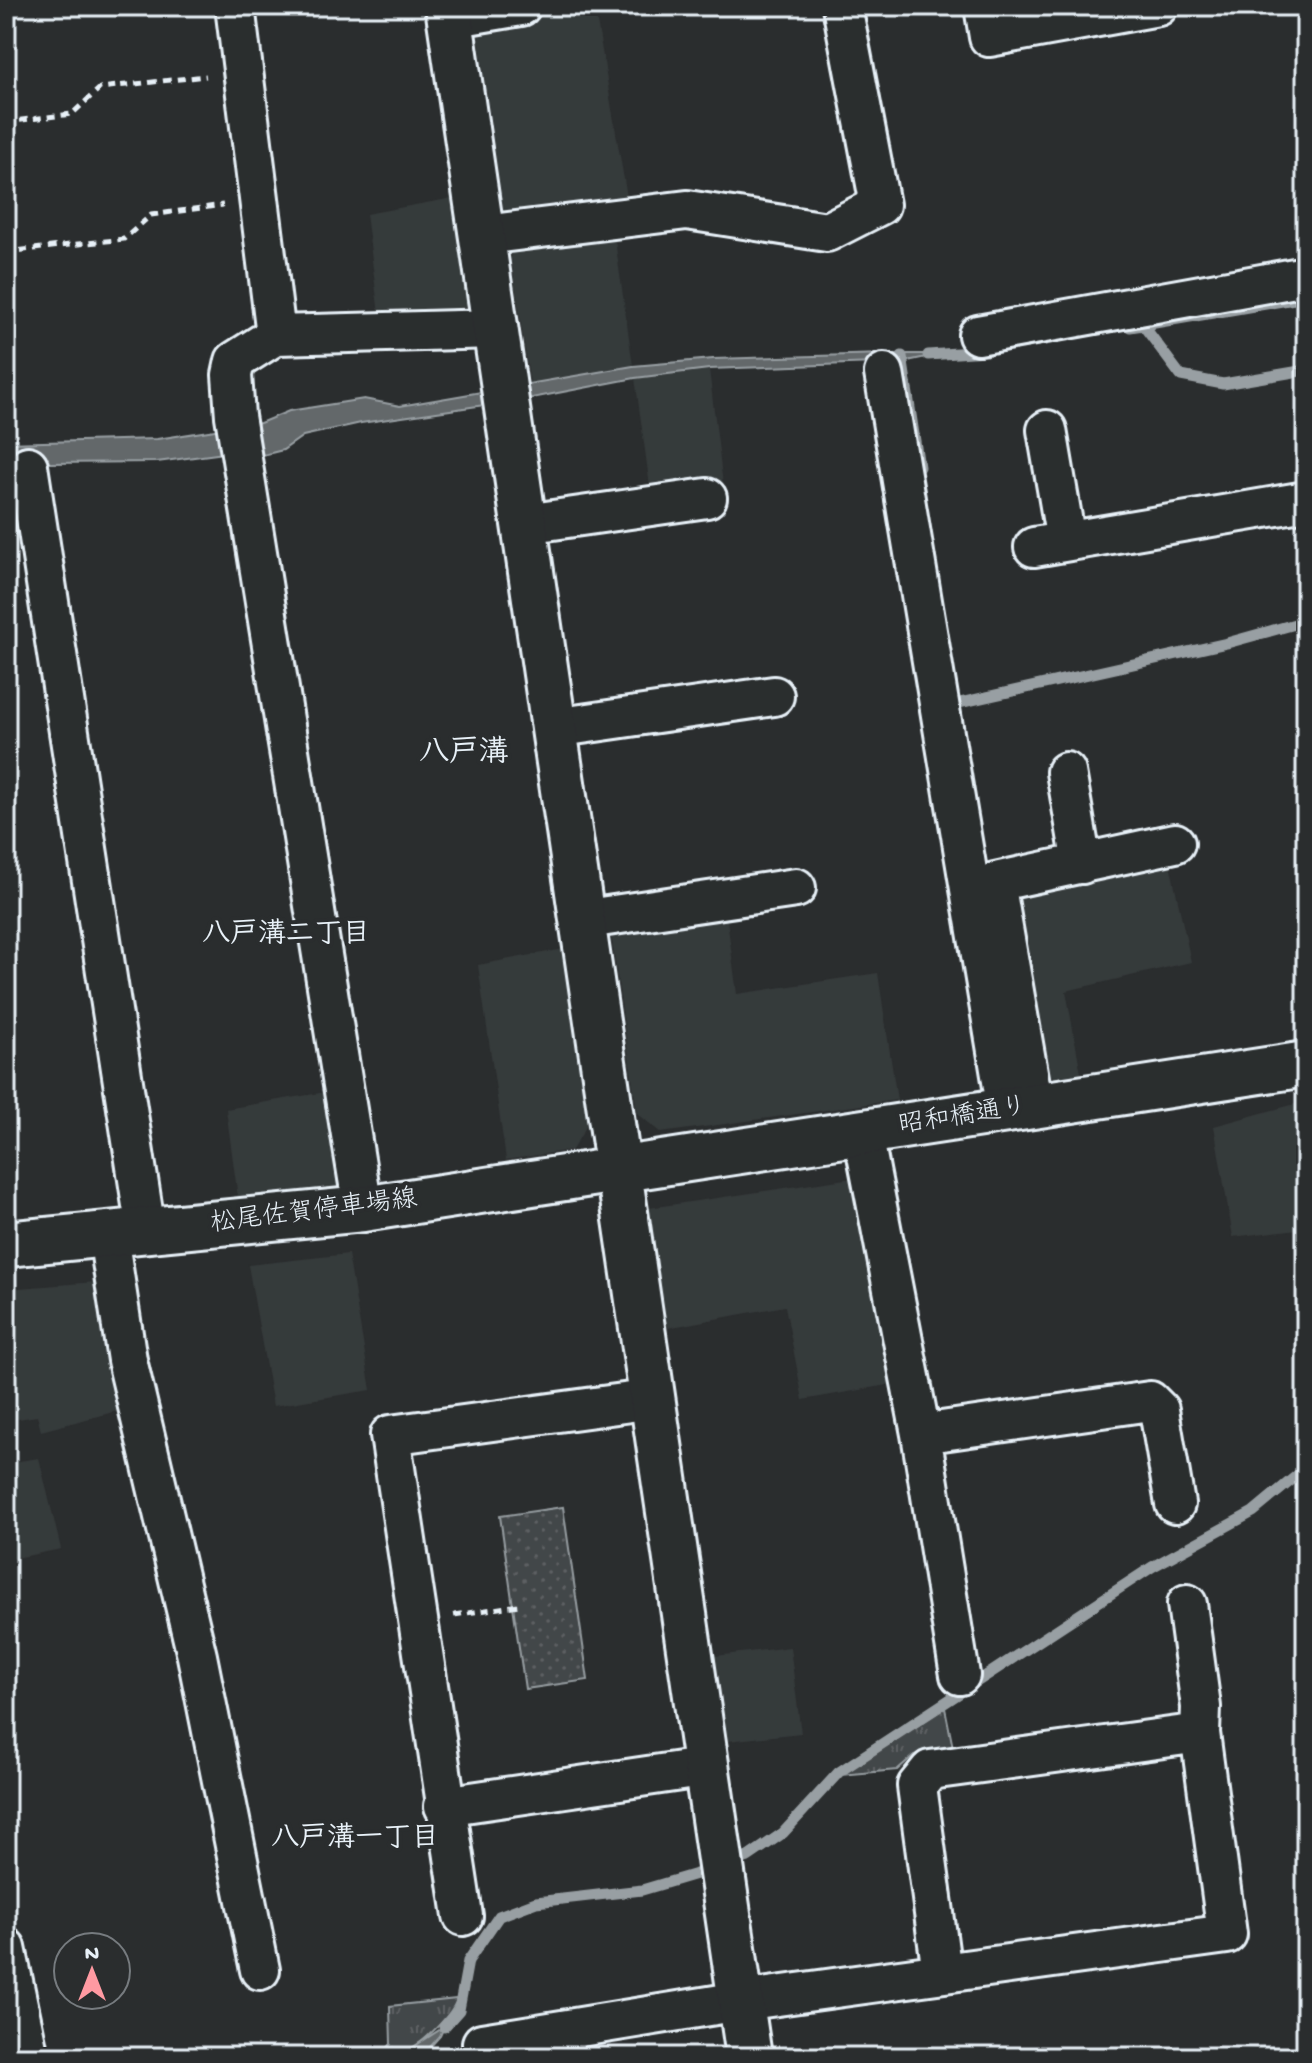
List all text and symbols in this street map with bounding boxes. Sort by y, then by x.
district label: 八戸溝 [419,735,509,772]
district label: 八戸溝二丁目 [202,918,370,952]
street label: 昭和橋通り [896,1092,1030,1143]
street label: 松尾佐賀停車場線 [209,1183,419,1241]
district label: 八戸溝一丁目 [271,1822,439,1856]
north arrow [52,1931,132,2011]
text: N [85,1942,99,1968]

